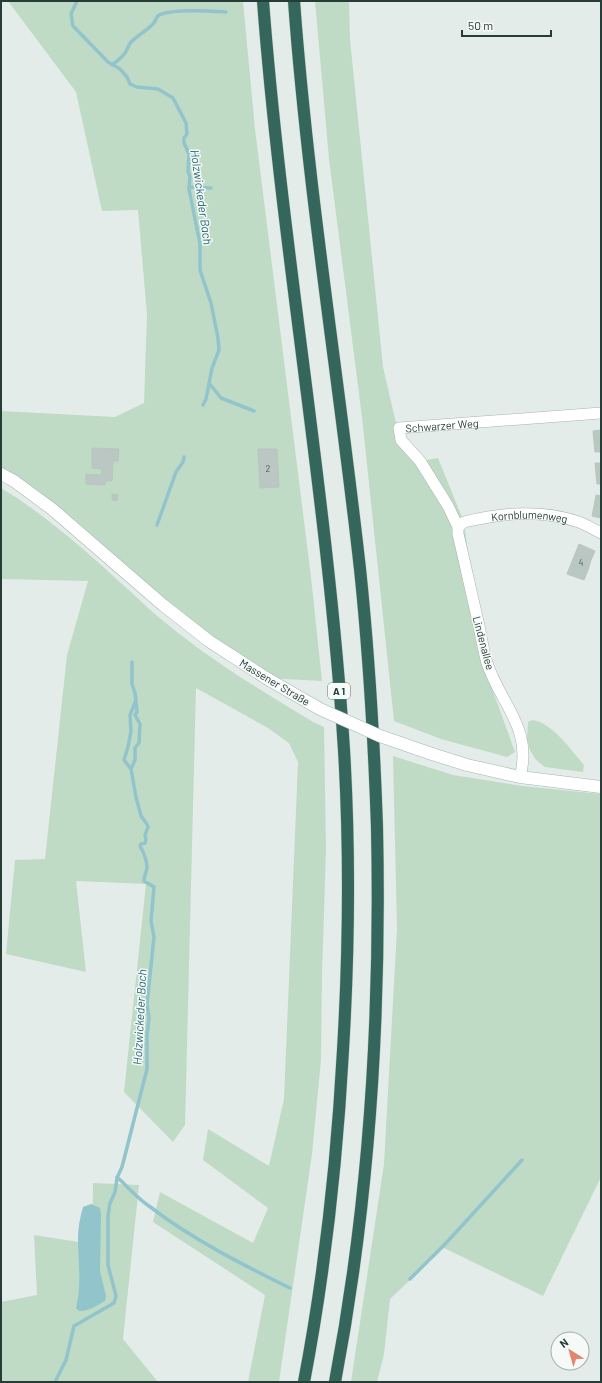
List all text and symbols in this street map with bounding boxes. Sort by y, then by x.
scale bar [462,12,551,38]
text: 50 m [468,18,493,32]
water label: Holzwickeder Bach [188,149,216,245]
street label: Schwarzer Weg [405,416,479,434]
house number: 2 [266,463,271,474]
street label: Kornblumenweg [490,507,569,525]
house number: 4 [579,557,584,568]
street label: Lindenallee [471,615,497,671]
street label: Massener Straße [237,656,313,708]
road number: A 1 [328,683,350,699]
water label: Holzwickeder Bach [129,969,149,1065]
north arrow [550,1331,590,1371]
text: N [557,1335,571,1350]

